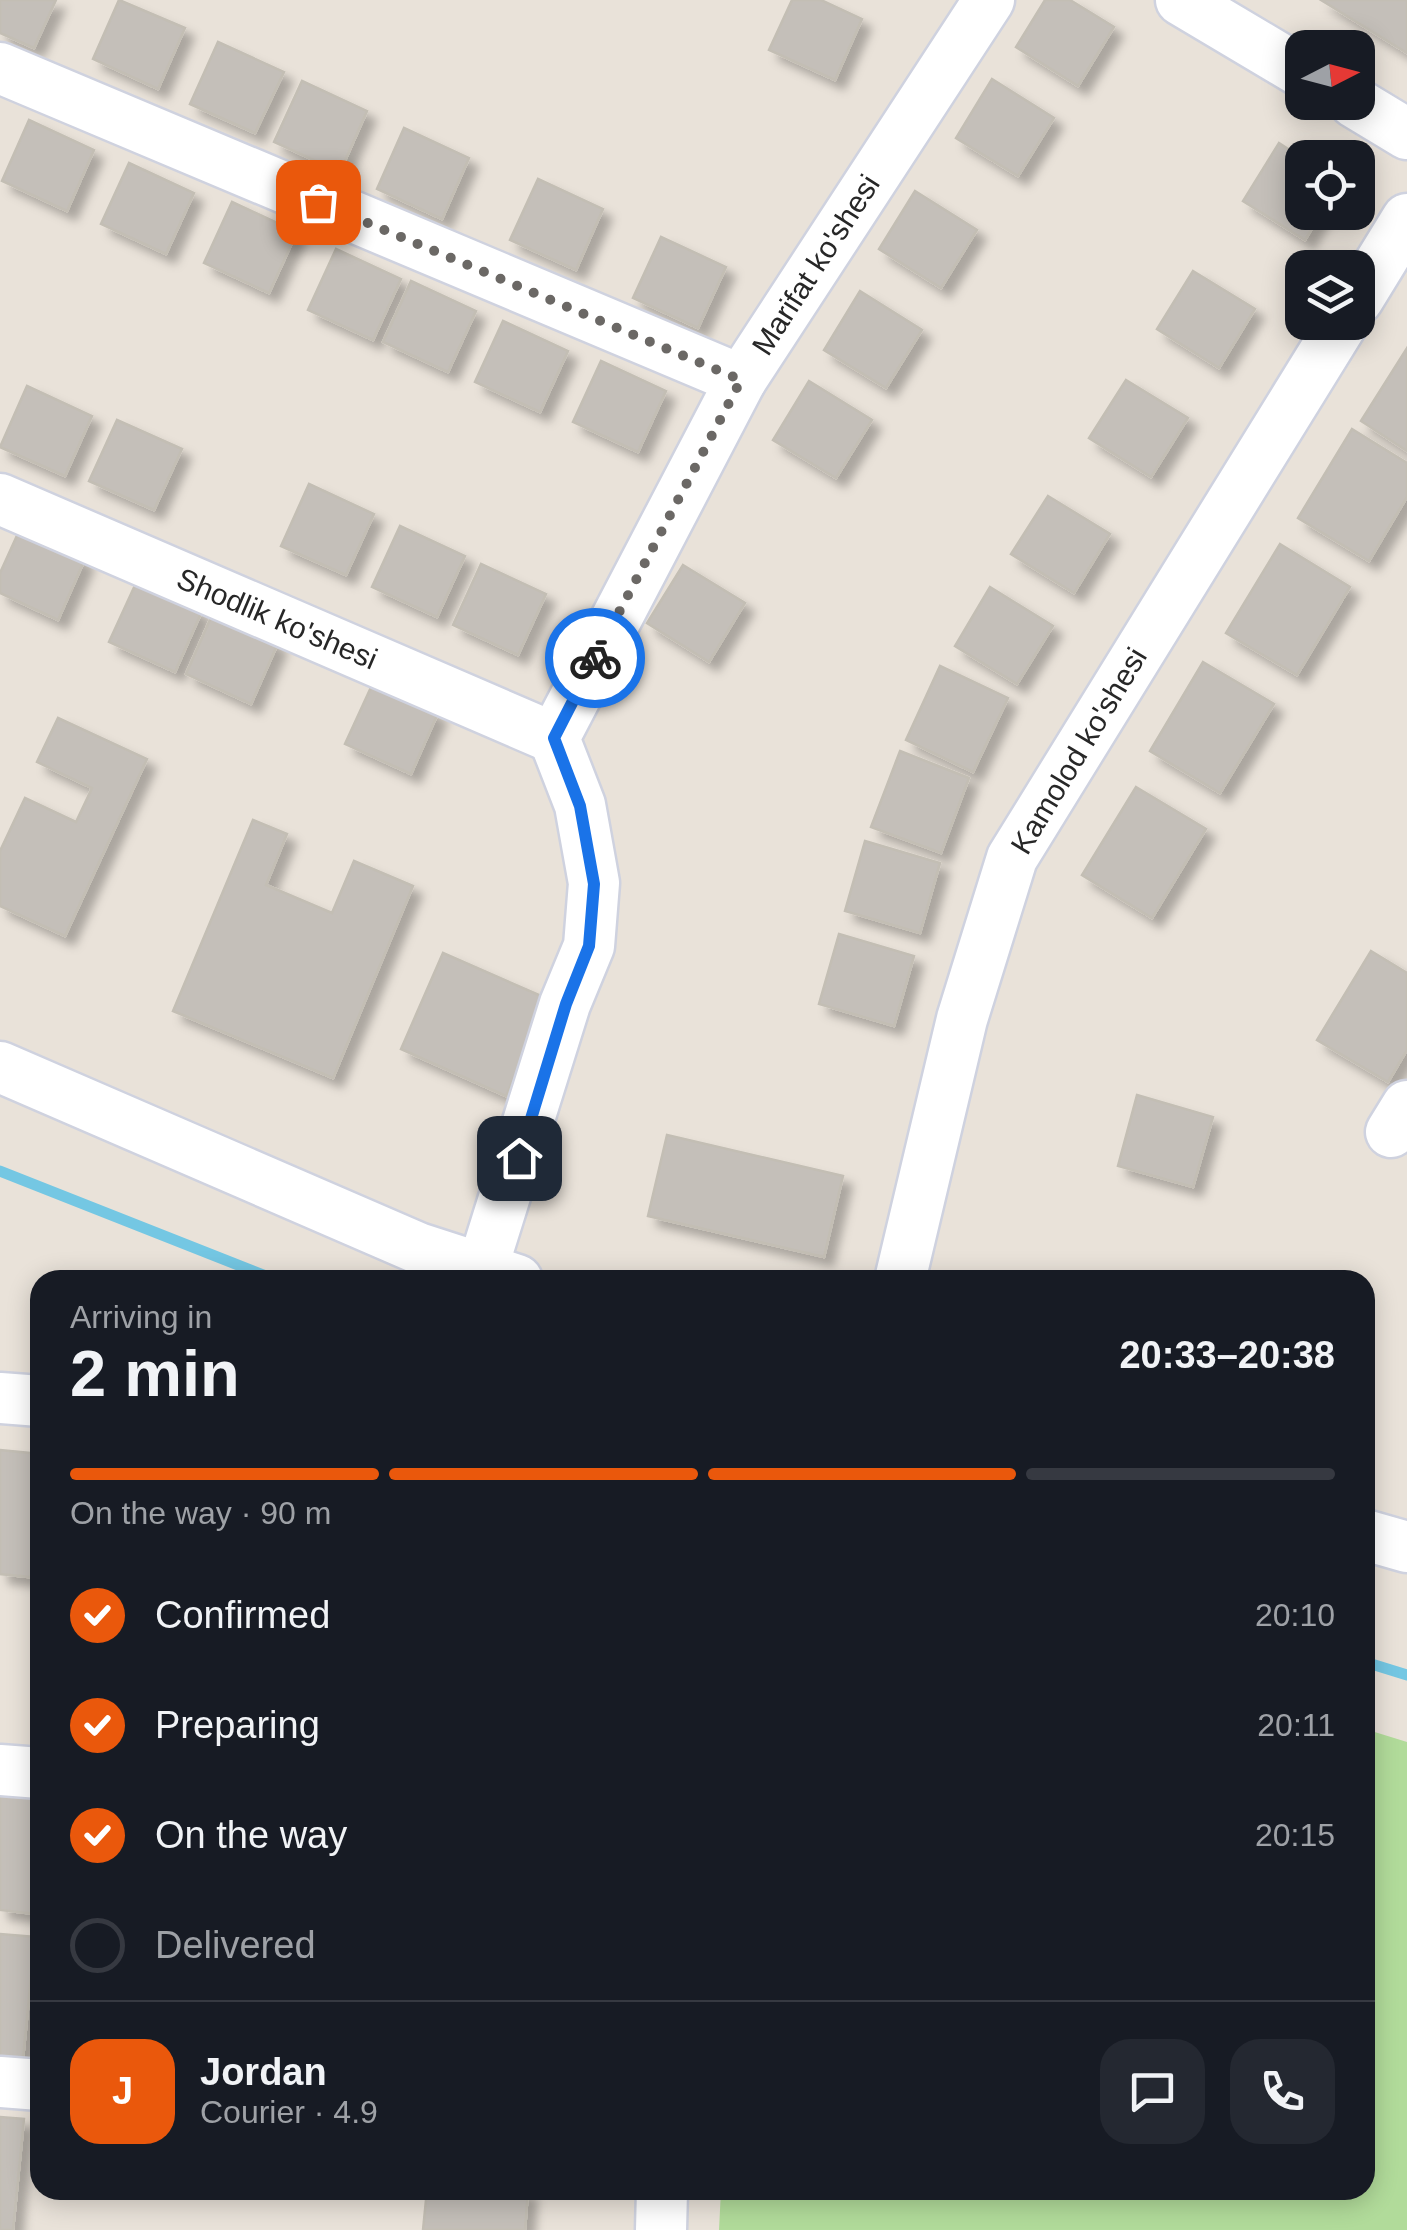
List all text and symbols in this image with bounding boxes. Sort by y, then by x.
north arrow [1285,30,1375,120]
map controls [1285,30,1375,340]
button: locate [1285,140,1375,230]
pin [276,160,361,245]
street label: Marifat ko'shesi [745,169,886,361]
icon: bag [291,175,346,230]
button: layers [1285,250,1375,340]
street label: Shodlik ko'shesi [172,562,382,676]
courier [545,608,645,708]
icon: bike [568,631,623,686]
street label: Kamolod ko'shesi [1004,642,1153,860]
pin [477,1116,562,1201]
icon: home [492,1131,547,1186]
text: Arriving in [70,1299,212,1335]
text: 20:33–20:38 [1119,1334,1335,1376]
text: 2 min [70,1337,240,1410]
text: On the way · 90 m [70,1495,331,1531]
icon: check [70,1588,125,1643]
text: Confirmed [155,1594,330,1636]
text: 20:10 [1255,1597,1335,1633]
icon: check [70,1698,125,1753]
text: Preparing [155,1704,320,1746]
text: 20:11 [1257,1707,1335,1743]
icon: check [70,1808,125,1863]
text: On the way [155,1814,347,1856]
text: 20:15 [1255,1817,1335,1853]
text: Delivered [155,1924,316,1966]
button: chat [1100,2039,1205,2144]
button: phone [1230,2039,1335,2144]
text: Jordan [200,2051,327,2093]
text: J [112,2070,133,2112]
text: Courier · 4.9 [200,2094,378,2130]

